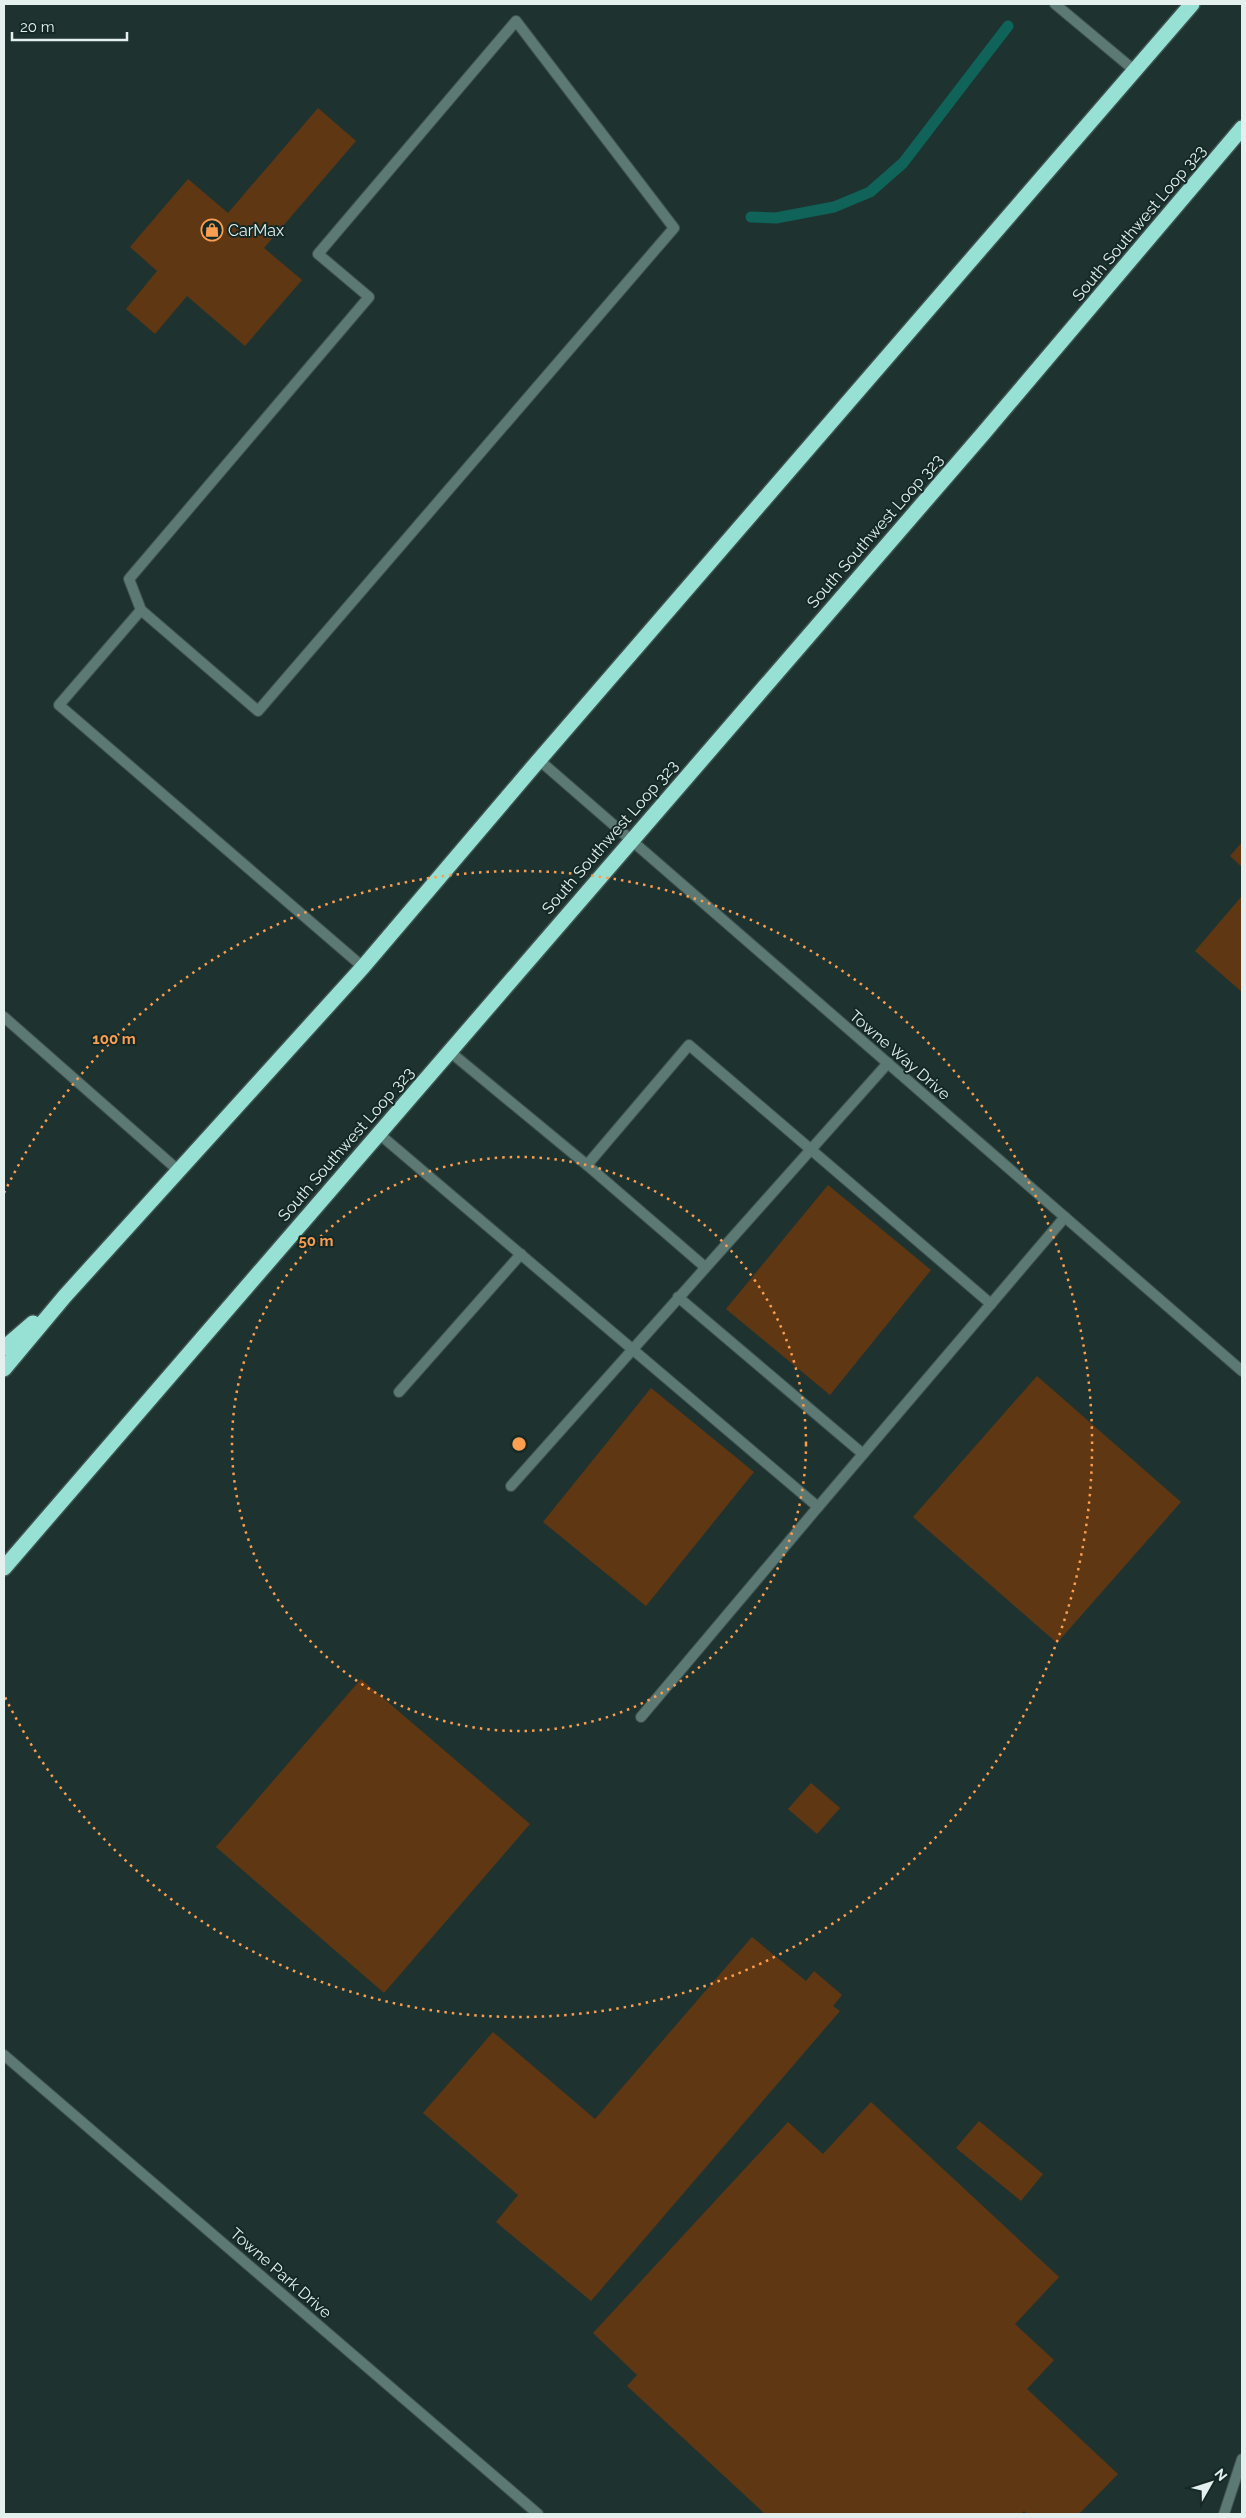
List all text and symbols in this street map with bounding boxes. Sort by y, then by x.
scale bar [12,10,128,42]
text: 20 m [20,18,55,36]
street label: South Southwest Loop 323 [1068,141,1210,305]
shop icon: CarMax [200,218,224,242]
place label: CarMax [228,221,284,240]
street label: South Southwest Loop 323 [803,450,947,612]
street label: South Southwest Loop 323 [538,756,682,918]
street label: Towne Way Drive [846,1006,954,1104]
text: 100 m [92,1030,136,1048]
street label: South Southwest Loop 323 [274,1063,418,1225]
text: 50 m [298,1232,334,1250]
centre of rings [510,1435,528,1453]
street label: Towne Park Drive [226,2224,336,2322]
north arrow [1186,2458,1236,2508]
text: N [1212,2466,1231,2484]

